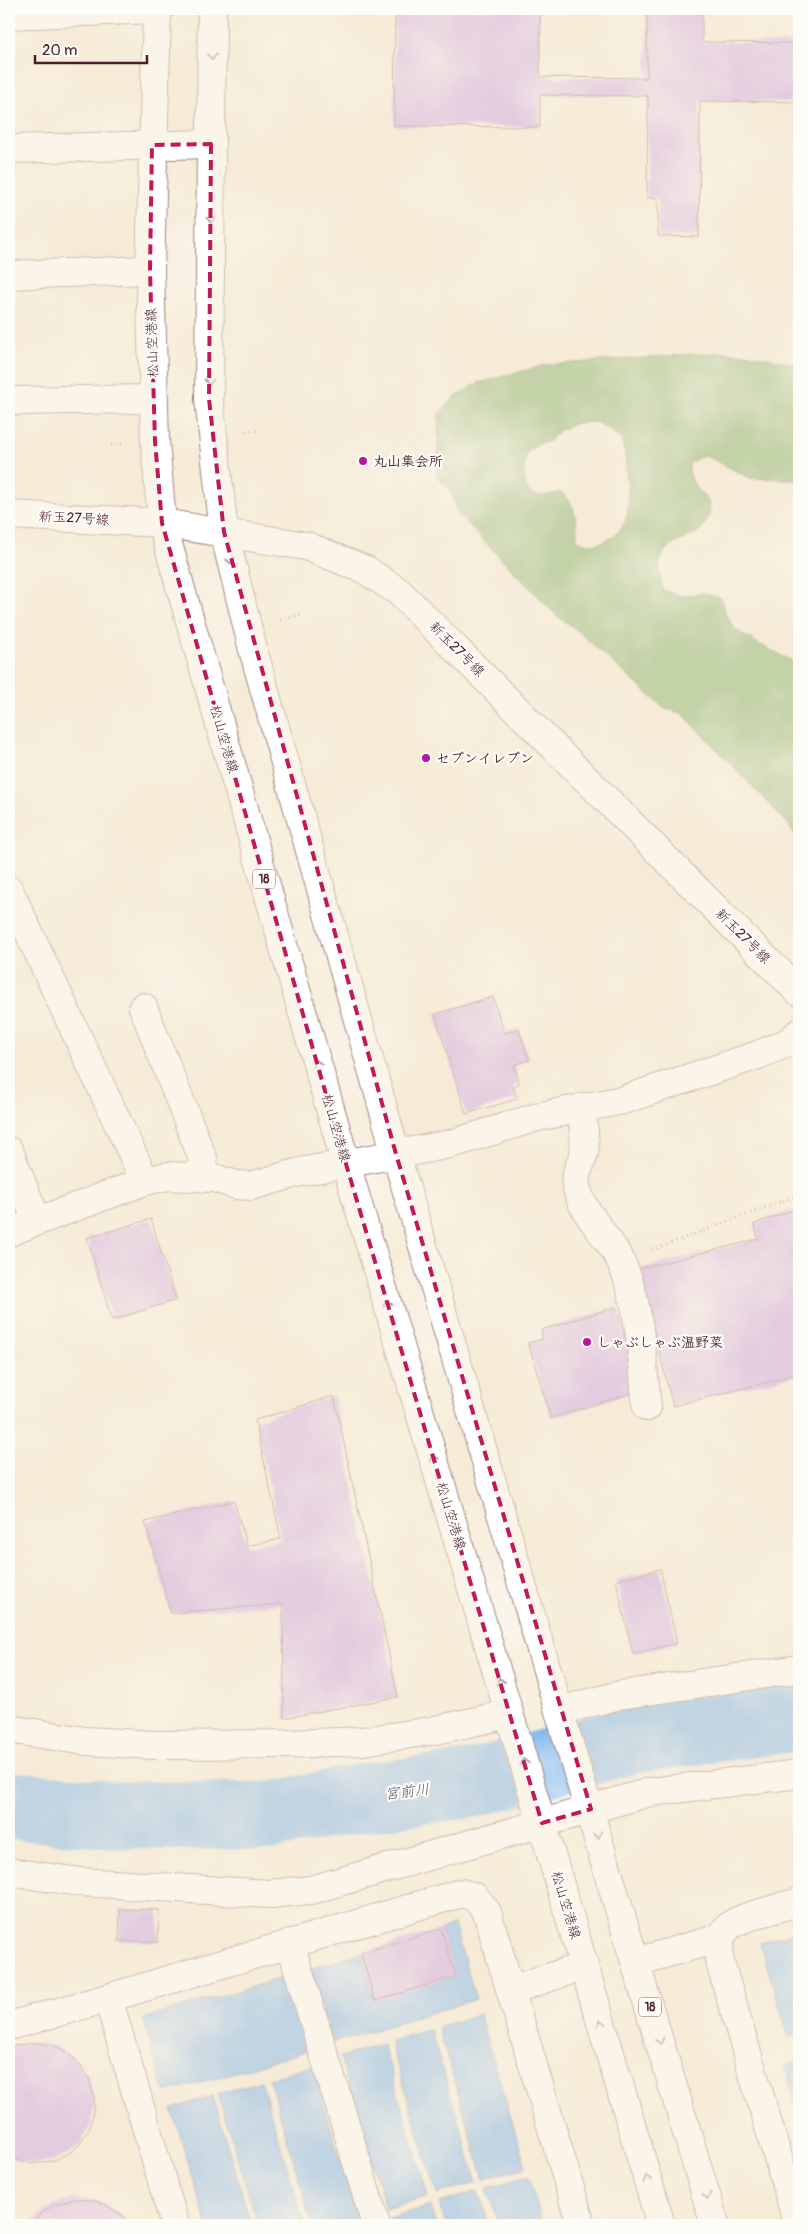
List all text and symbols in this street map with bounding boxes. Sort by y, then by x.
scale bar [35,32,148,64]
text: 20 m [42,41,77,60]
one-way arrow [207,54,217,62]
one-way arrow [206,216,216,224]
street label: 松山空港線 [142,308,162,378]
one-way arrow [204,379,214,387]
place label: 丸山集会所 [373,453,443,470]
marker: 丸山集会所 [357,455,369,467]
street label: 新玉27号線 [38,508,110,528]
one-way arrow [225,556,236,565]
street label: 新玉27号線 [426,618,488,680]
street label: 松山空港線 [206,703,242,775]
place label: セブンイレブン [436,750,534,767]
marker: セブンイレブン [420,752,432,764]
road number: 18 [253,870,275,889]
street label: 新玉27号線 [712,905,774,967]
one-way arrow [312,1058,323,1067]
street label: 松山空港線 [318,1092,354,1164]
one-way arrow [383,1299,393,1307]
place label: しゃぶしゃぶ温野菜 [597,1334,723,1351]
marker: しゃぶしゃぶ温野菜 [581,1336,593,1348]
one-way arrow [429,1455,439,1463]
street label: 松山空港線 [433,1480,469,1552]
one-way arrow [495,1678,505,1686]
one-way arrow [519,1758,529,1767]
water label: 宮前川 [384,1780,430,1804]
one-way arrow [593,1830,603,1838]
street label: 松山空港線 [548,1869,584,1941]
road number: 18 [639,1998,661,2016]
one-way arrow [596,2019,606,2027]
one-way arrow [654,2036,664,2044]
one-way arrow [642,2175,652,2183]
one-way arrow [701,2192,711,2200]

